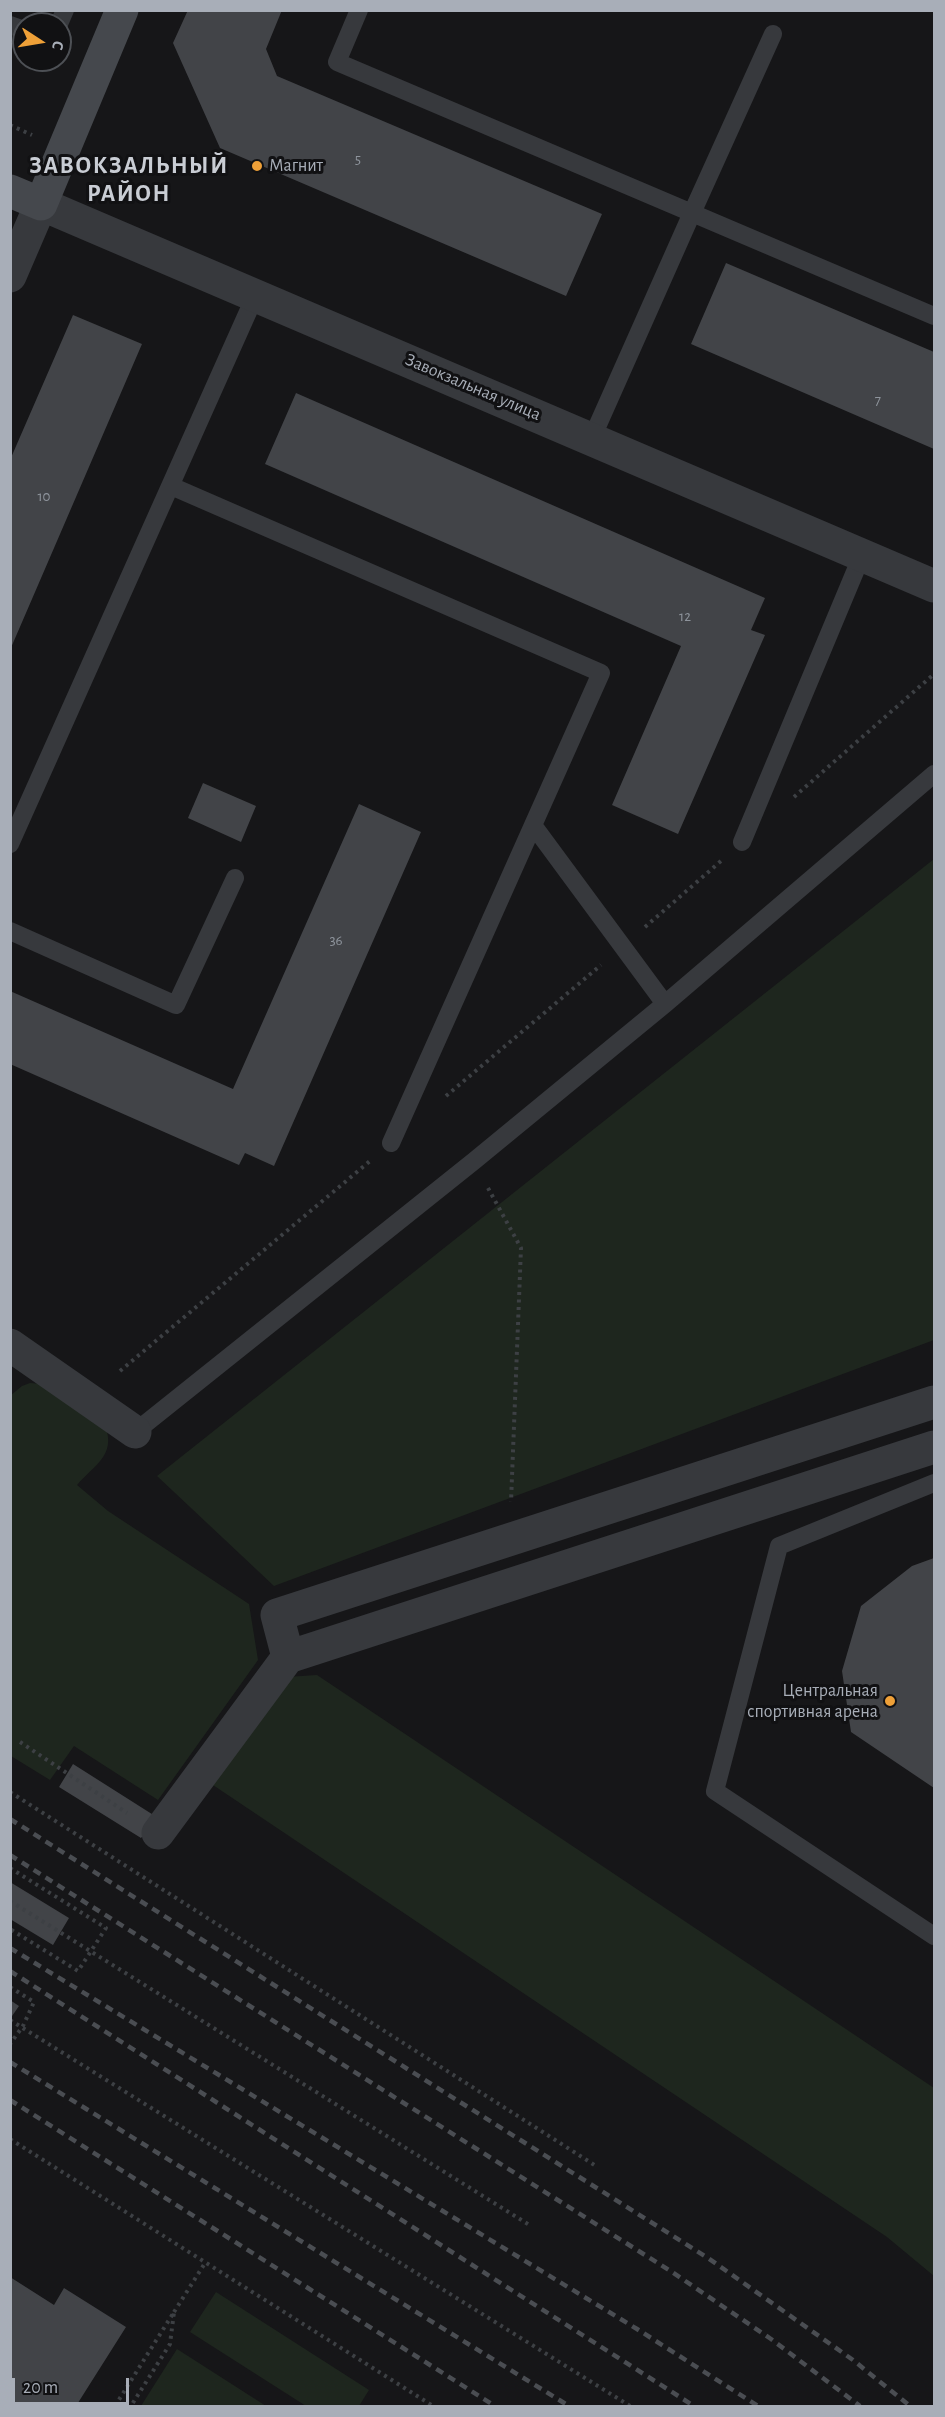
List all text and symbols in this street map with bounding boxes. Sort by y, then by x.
north arrow [12,12,72,72]
text: С [49,39,66,51]
house number: 5 [355,150,361,168]
district label: ЗАВОКЗАЛЬНЫЙ РАЙОН [29,152,229,208]
place label: Магнит [269,155,323,177]
marker: Магнит [250,159,264,173]
street label: Завокзальная улица [402,349,544,425]
house number: 7 [875,391,881,409]
house number: 10 [37,487,51,505]
house number: 12 [679,607,691,625]
house number: 36 [329,931,343,949]
place label: Центральная спортивная арена [747,1680,878,1722]
marker: Центральная спортивная арена [883,1694,897,1708]
scale bar [15,2366,132,2404]
text: 20 m [23,2379,58,2397]

